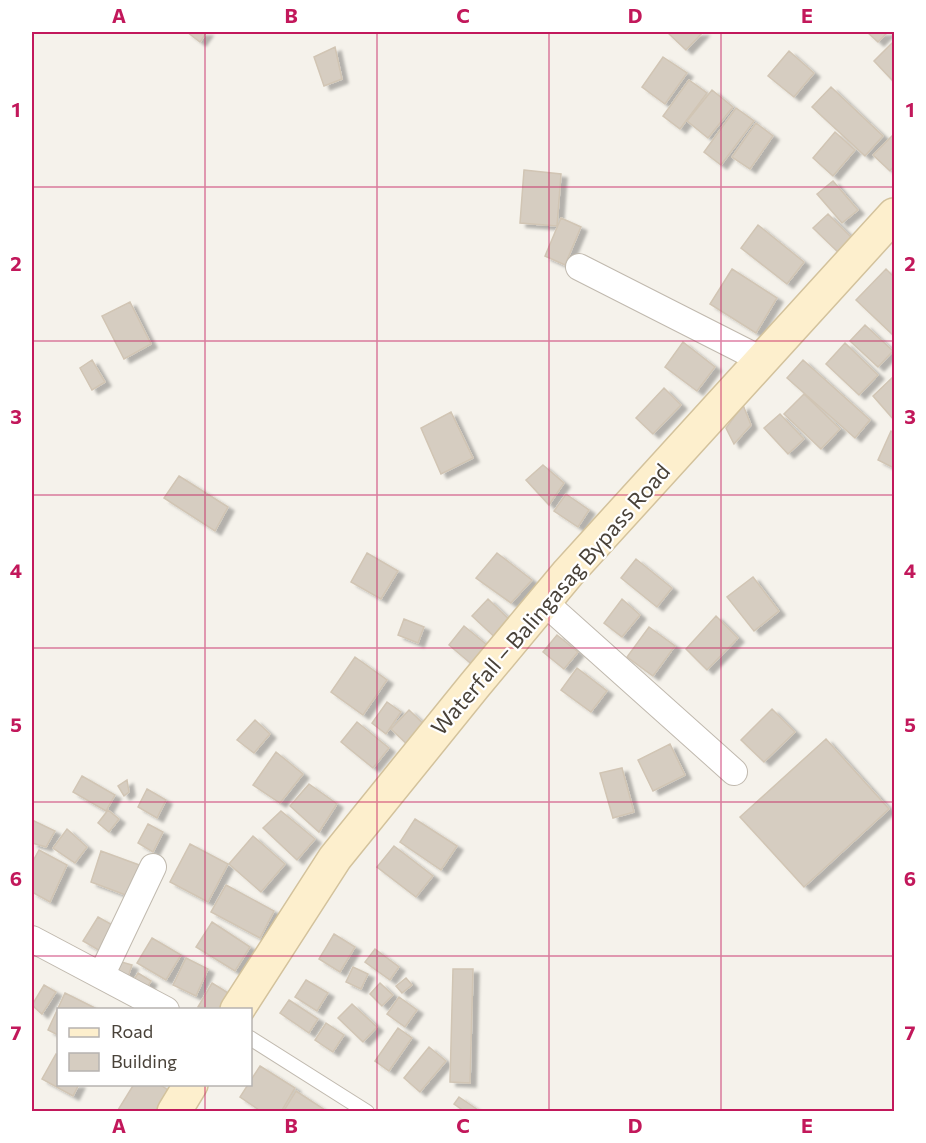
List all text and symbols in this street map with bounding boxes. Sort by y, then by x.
text: A [112,3,126,27]
text: B [284,3,298,27]
text: C [456,3,470,27]
text: D [628,3,642,27]
text: E [801,3,813,27]
text: 1 [11,97,21,121]
text: 1 [905,97,915,121]
text: 2 [10,251,22,275]
text: 2 [904,251,916,275]
text: 3 [10,404,22,428]
text: 3 [904,404,916,428]
street label: Waterfall ‒ Balingasag Bypass Road [425,458,675,740]
text: 4 [10,558,22,582]
text: 4 [904,558,916,582]
text: 5 [10,712,22,736]
text: 5 [904,712,916,736]
text: 6 [10,866,22,890]
text: 6 [904,866,916,890]
legend [57,1008,252,1086]
text: 7 [11,1020,22,1044]
text: Road [111,1020,153,1042]
text: 7 [905,1020,916,1044]
text: Building [111,1050,177,1072]
text: A [112,1113,126,1137]
text: B [284,1113,298,1137]
text: C [456,1113,470,1137]
text: D [628,1113,642,1137]
text: E [801,1113,813,1137]

